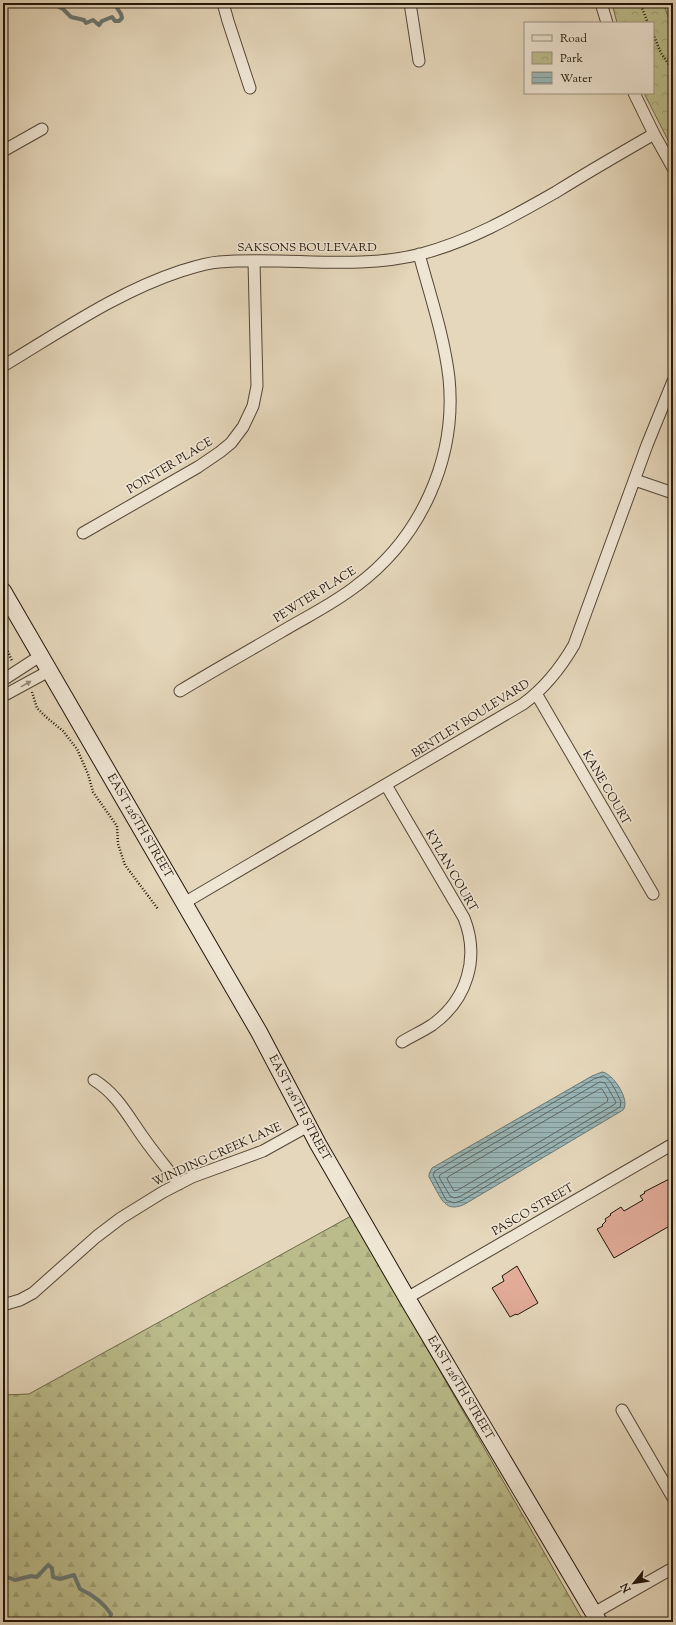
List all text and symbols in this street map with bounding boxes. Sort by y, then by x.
legend [524,22,654,94]
text: Road [560,30,587,48]
text: Park [560,50,583,68]
text: Water [560,70,593,88]
street label: SAKSONS BOULEVARD [237,239,377,257]
street label: POINTER PLACE [124,433,217,499]
street label: PEWTER PLACE [270,562,360,628]
street label: BENTLEY BOULEVARD [408,675,534,763]
one-way arrow [20,680,32,687]
street label: KANE COURT [577,747,635,829]
street label: EAST 126TH STREET [102,771,177,882]
street label: KYLAN COURT [420,827,482,916]
street label: EAST 126TH STREET [264,1052,335,1165]
street label: WINDING CREEK LANE [149,1118,285,1192]
street label: PASCO STREET [489,1179,578,1241]
street label: EAST 126TH STREET [422,1333,499,1444]
north arrow [614,1563,654,1603]
text: N [617,1580,636,1596]

